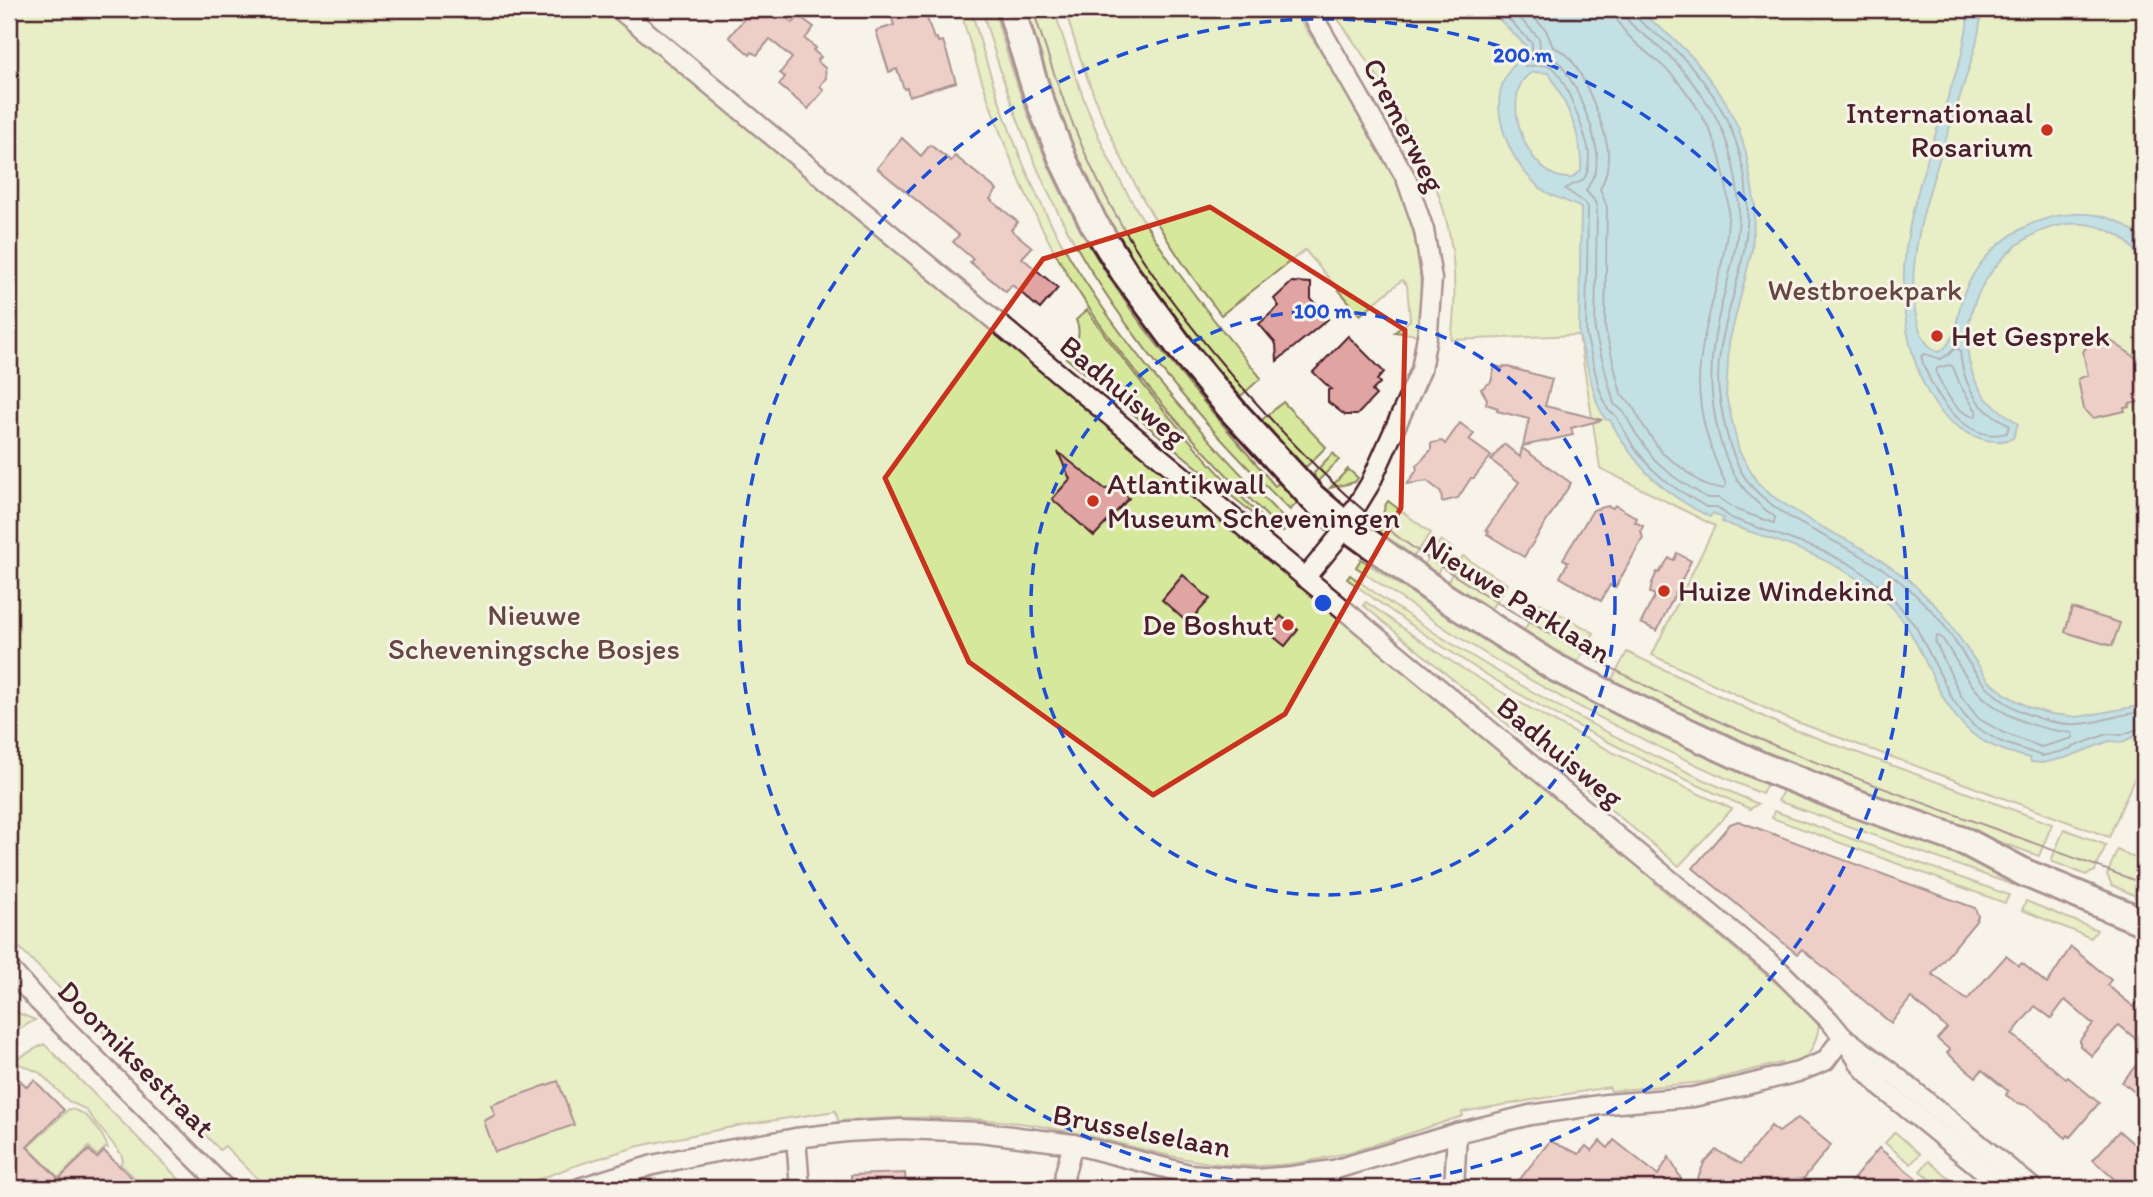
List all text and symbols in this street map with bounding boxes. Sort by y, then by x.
text: 200 m [1493,42,1553,67]
street label: Cremerweg [1355,51,1454,199]
place label: Internationaal Rosarium [1846,94,2034,165]
marker: Internationaal Rosarium [2039,122,2055,138]
park label: Westbroekpark [1768,271,1962,308]
text: 100 m [1294,298,1352,323]
place label: Het Gesprek [1951,317,2110,354]
street label: Badhuisweg [1052,327,1195,455]
marker: Het Gesprek [1929,328,1945,344]
place label: Atlantikwall Museum Scheveningen [1107,465,1400,536]
marker: Atlantikwall Museum Scheveningen [1085,493,1101,509]
street label: Nieuwe Parklaan [1416,526,1618,671]
place label: Huize Windekind [1678,572,1894,609]
marker: Huize Windekind [1656,583,1672,599]
centre of rings [1311,591,1335,615]
park label: Nieuwe Scheveningsche Bosjes [388,596,680,667]
place label: De Boshut [1142,606,1274,643]
marker: De Boshut [1280,617,1296,633]
street label: Badhuisweg [1489,688,1632,816]
street label: Doorniksestraat [50,972,223,1145]
street label: Brusselselaan [1050,1095,1235,1166]

